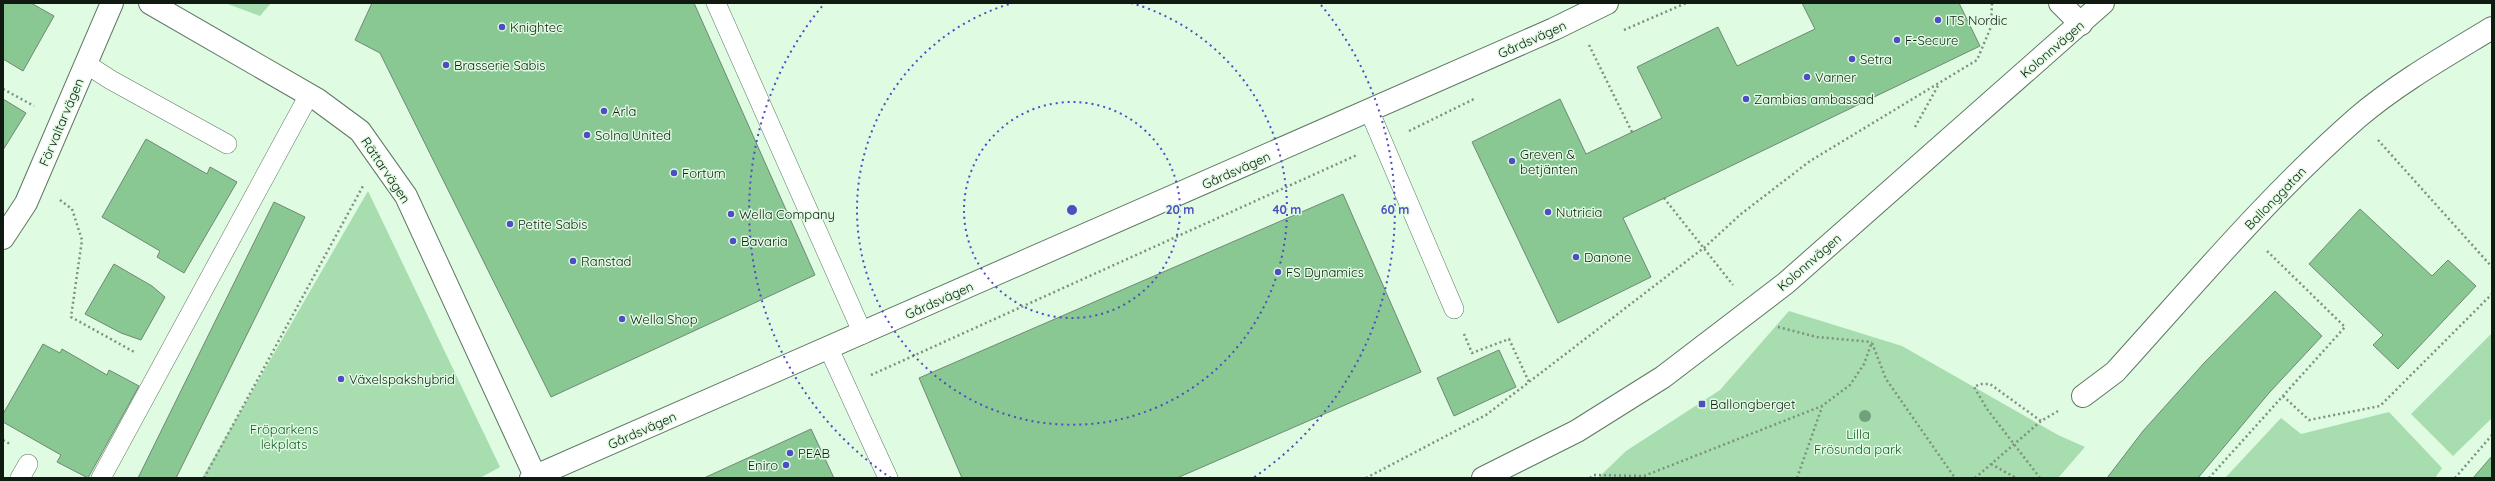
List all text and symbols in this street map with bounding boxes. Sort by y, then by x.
place label: ITS Nordic [1946,12,2008,28]
marker: ITS Nordic [1933,15,1943,25]
street label: Gårdsvägen [1495,17,1569,61]
street label: Kolonnvägen [2017,17,2087,81]
place label: Knightec [510,19,563,35]
marker: Knightec [497,22,507,32]
place label: F-Secure [1905,32,1958,48]
marker: F-Secure [1892,35,1902,45]
place label: Setra [1860,51,1892,67]
marker: Setra [1847,54,1857,64]
place label: Brasserie Sabis [454,57,545,73]
marker: Brasserie Sabis [441,60,451,70]
place label: Varner [1815,69,1856,85]
marker: Varner [1802,72,1812,82]
street label: Förvaltarvägen [35,76,87,168]
place label: Zambias ambassad [1754,91,1874,107]
marker: Zambias ambassad [1741,94,1751,104]
place label: Arla [612,103,636,119]
marker: Arla [599,106,609,116]
place label: Solna United [595,127,671,143]
marker: Solna United [582,130,592,140]
street label: Rättarvägen [358,134,414,206]
place label: Greven & betjänten [1520,146,1578,177]
street label: Gårdsvägen [1199,148,1273,192]
marker: Greven & betjänten [1507,156,1517,166]
street label: Ballonggatan [2241,163,2309,233]
place label: Fortum [682,165,726,181]
marker: Fortum [669,168,679,178]
text: 20 m [1166,202,1194,217]
text: 40 m [1273,202,1301,217]
text: 60 m [1381,202,1409,217]
centre of rings [1065,203,1079,217]
place label: Nutricia [1556,204,1602,220]
place label: Wella Company [739,206,835,222]
marker: Nutricia [1543,207,1553,217]
marker: Wella Company [726,209,736,219]
place label: Petite Sabis [518,216,587,232]
marker: Petite Sabis [505,219,515,229]
street label: Kolonnvägen [1774,230,1844,294]
place label: Bavaria [741,233,788,249]
marker: Bavaria [728,236,738,246]
place label: Danone [1584,249,1631,265]
marker: Danone [1571,252,1581,262]
place label: Ranstad [581,253,631,269]
marker: Ranstad [568,256,578,266]
place label: FS Dynamics [1286,264,1364,280]
marker: FS Dynamics [1273,267,1283,277]
street label: Gårdsvägen [902,278,976,322]
place label: Wella Shop [630,311,698,327]
marker: Wella Shop [617,314,627,324]
place label: Växelspakshybrid [349,371,455,387]
marker: Växelspakshybrid [336,374,346,384]
place label: Ballongberget [1710,396,1795,412]
marker: Ballongberget [1697,399,1707,409]
street label: Gårdsvägen [605,408,679,452]
park label: Fröparkens lekplats [250,421,318,452]
park label: Lilla Frösunda park [1814,426,1902,457]
place label: PEAB [798,445,830,461]
marker: PEAB [785,448,795,458]
place label: Eniro [748,457,778,473]
marker: Eniro [781,460,791,470]

